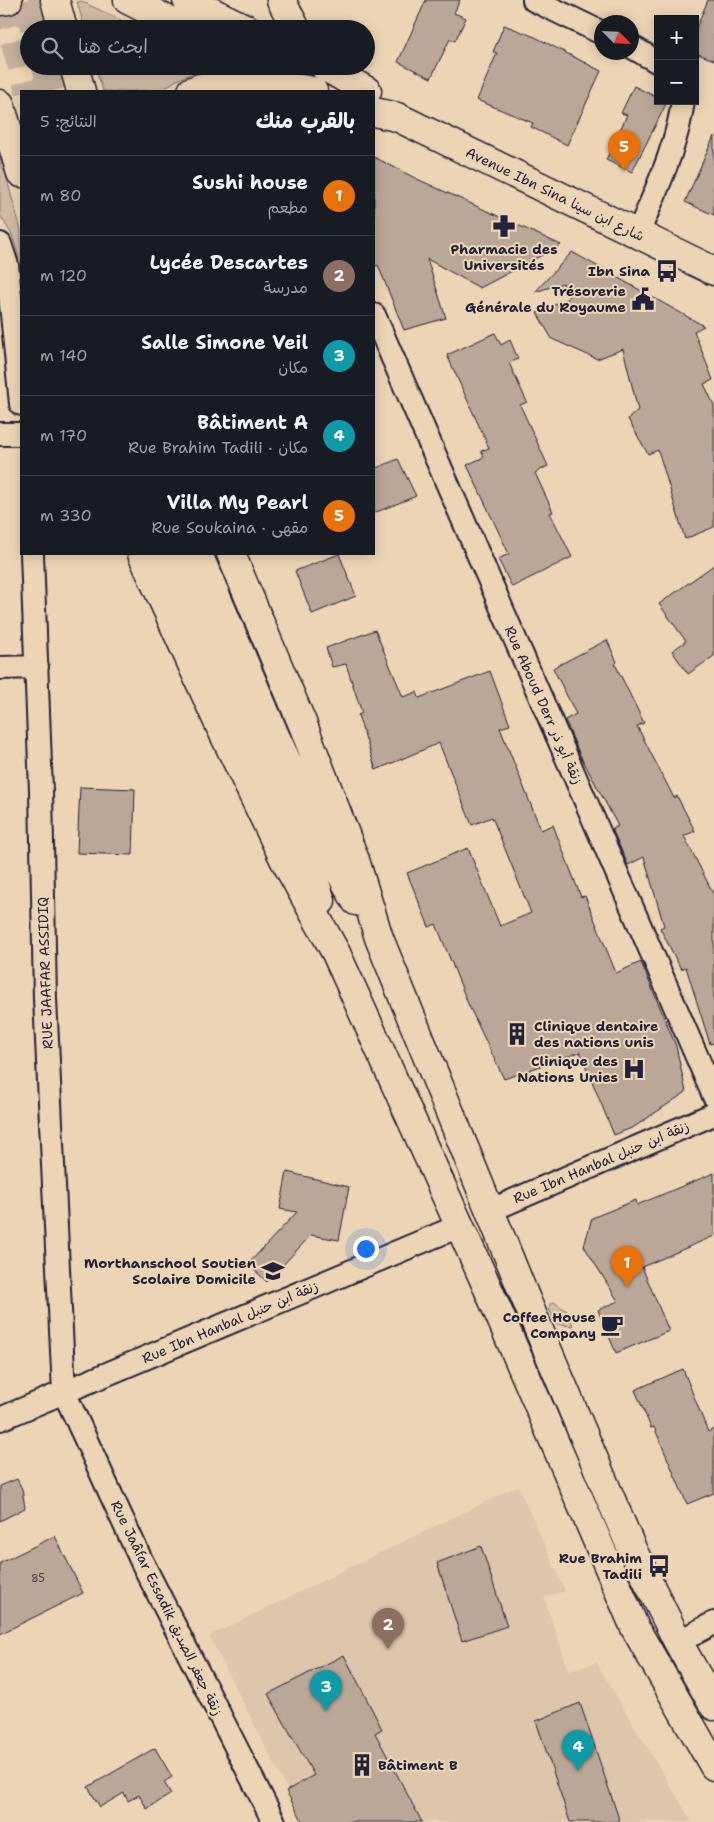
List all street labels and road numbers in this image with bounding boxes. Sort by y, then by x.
street label: Avenue Ibn Sina شارع ابن سينا [462,143,647,246]
street label: Rue Aboud Derr زنقة أبو ذر [501,623,587,787]
street label: RUE JAAFAR ASSIDIQ [33,897,57,1049]
street label: Rue Ibn Hanbal زنقة ابن حنبل [510,1117,692,1207]
street label: Rue Ibn Hanbal زنقة ابن حنبل [139,1277,321,1367]
street label: Rue Jaâfar Essadik زنقة جعفر الصديق [107,1498,227,1718]

